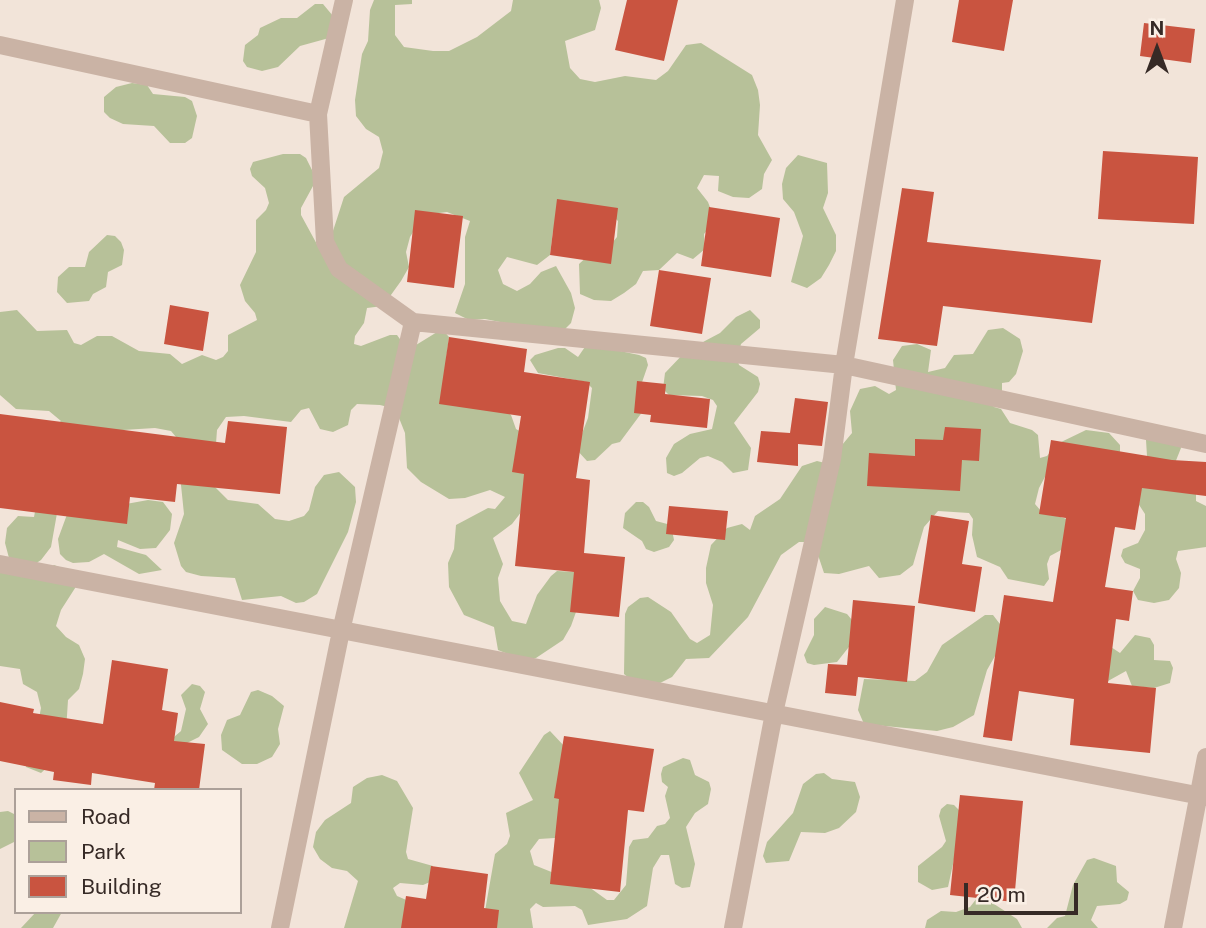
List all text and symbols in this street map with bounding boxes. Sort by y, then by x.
north arrow [1122,14,1192,84]
text: N [1150,17,1164,39]
legend [14,788,242,914]
text: Road [81,804,131,829]
text: Park [81,839,126,864]
scale bar [968,869,1082,913]
text: Building [81,874,162,899]
text: 20 m [977,882,1026,907]

